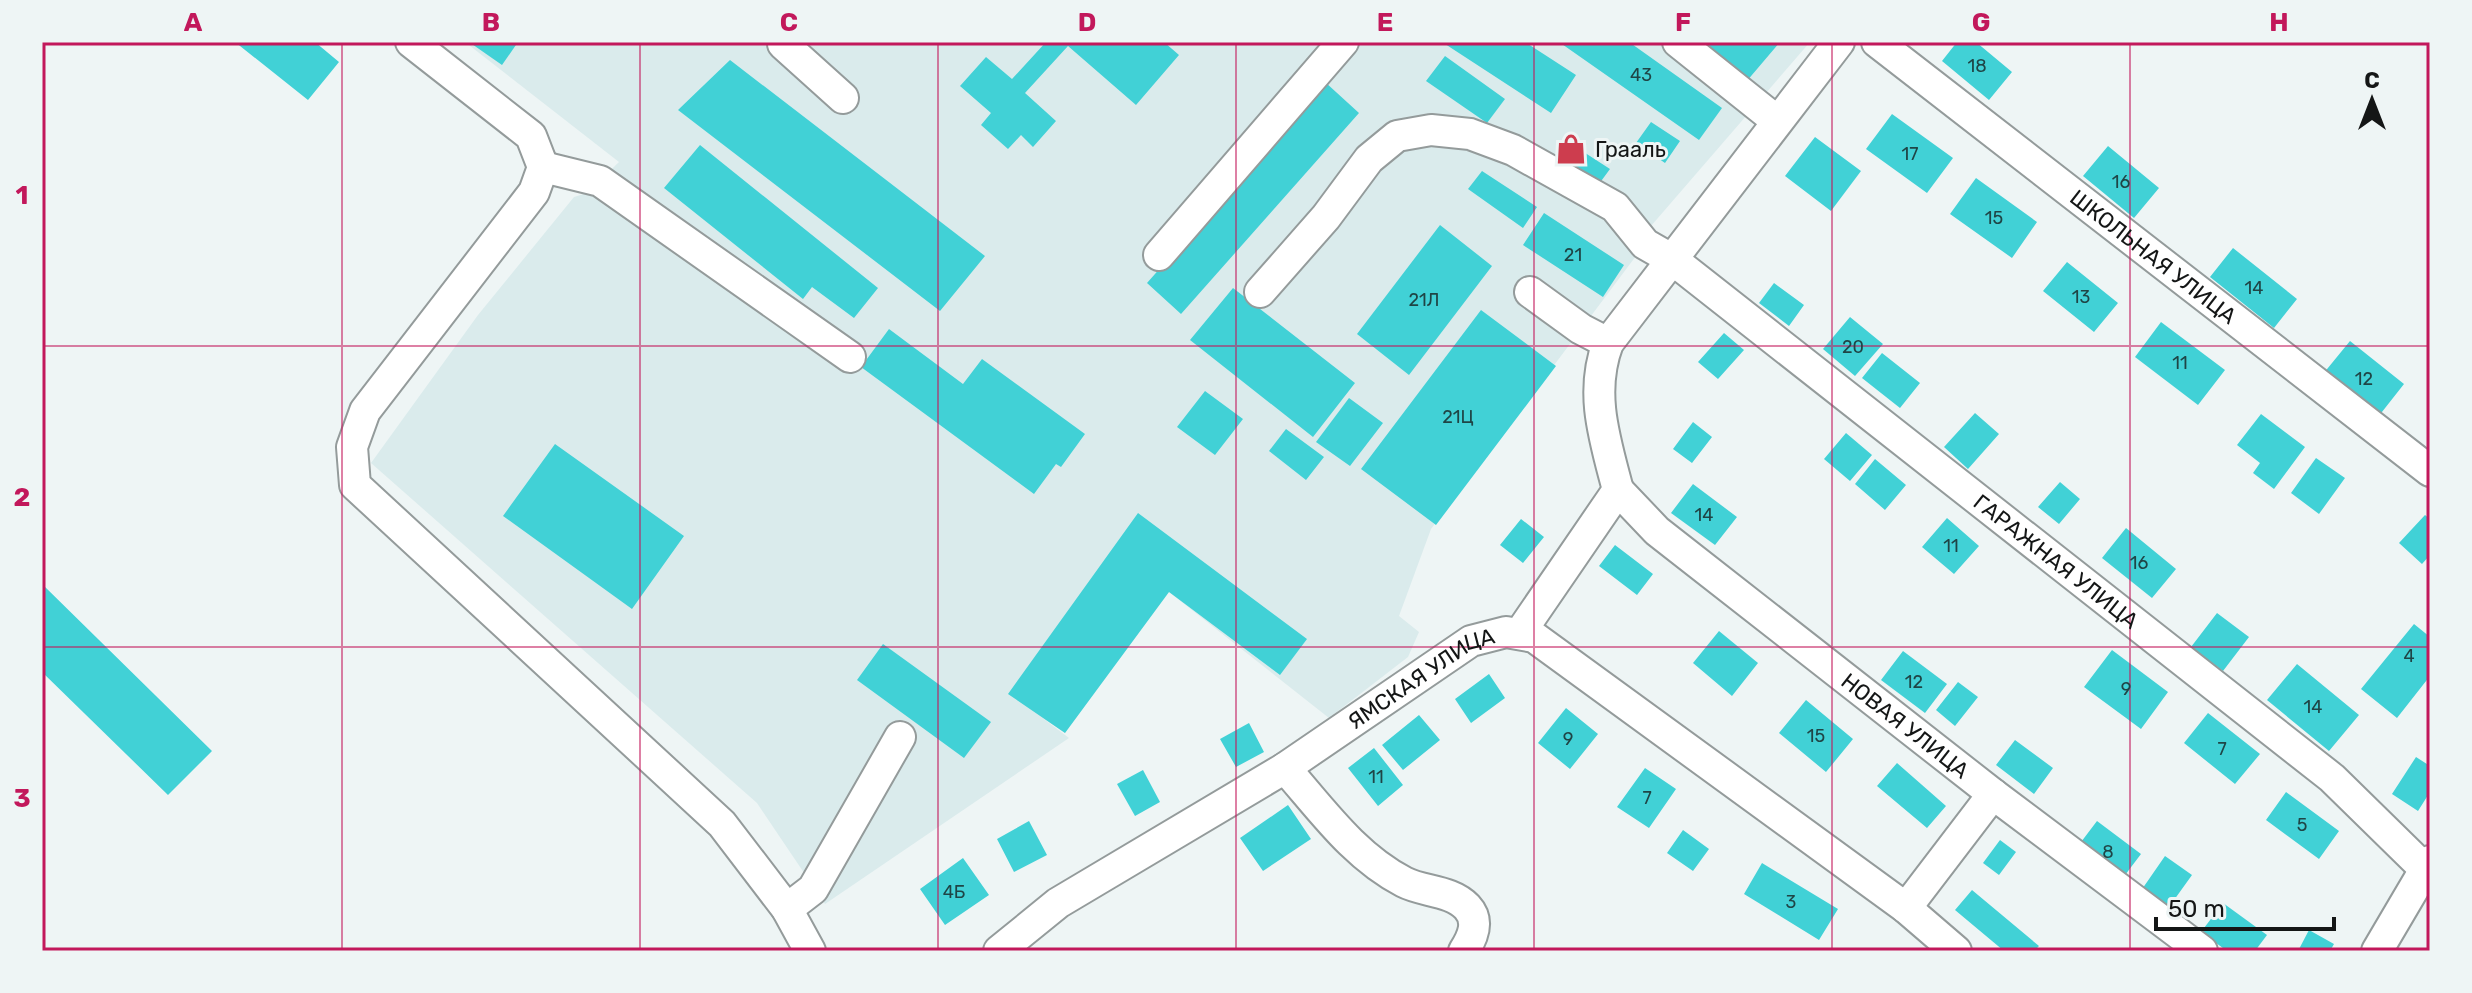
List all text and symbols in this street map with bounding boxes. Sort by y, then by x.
text: A [184,7,203,38]
text: B [482,7,500,38]
text: C [780,7,798,38]
text: D [1078,7,1096,38]
text: E [1377,7,1393,38]
text: F [1675,7,1691,38]
text: G [1972,7,1990,38]
text: H [2269,7,2289,38]
house number: 18 [1967,55,1987,77]
north arrow [2332,60,2412,140]
house number: 43 [1630,64,1652,86]
text: С [2364,67,2380,94]
shop icon: Грааль [1554,132,1588,166]
place label: Грааль [1595,136,1666,163]
house number: 17 [1902,143,1918,165]
house number: 16 [2112,171,2130,193]
text: 1 [16,180,28,211]
street label: ШКОЛЬНАЯ УЛИЦА [2065,184,2242,330]
house number: 15 [1985,207,2003,229]
house number: 21 [1564,244,1582,266]
house number: 14 [2245,277,2263,299]
house number: 13 [2072,286,2090,308]
house number: 21Л [1409,289,1439,311]
house number: 20 [1842,336,1864,358]
house number: 11 [2172,352,2188,374]
house number: 12 [2355,368,2373,390]
house number: 21Ц [1442,406,1474,428]
text: 2 [14,482,30,513]
street label: ГАРАЖНАЯ УЛИЦА [1968,488,2144,635]
house number: 14 [1695,504,1713,526]
house number: 11 [1943,535,1959,557]
house number: 16 [2130,552,2148,574]
street label: ЯМСКАЯ УЛИЦА [1343,622,1498,735]
house number: 4 [2403,645,2415,667]
street label: НОВАЯ УЛИЦА [1836,667,1975,784]
house number: 12 [1905,671,1923,693]
house number: 9 [2121,678,2131,700]
house number: 14 [2304,696,2322,718]
house number: 15 [1807,725,1825,747]
house number: 9 [1563,728,1573,750]
house number: 7 [2217,738,2227,760]
house number: 11 [1368,766,1384,788]
text: 3 [13,783,31,814]
house number: 7 [1642,787,1652,809]
house number: 5 [2297,814,2307,836]
house number: 8 [2102,841,2114,863]
house number: 4Б [943,881,965,903]
scale bar [2156,881,2334,931]
house number: 3 [1786,891,1796,913]
text: 50 m [2168,895,2225,923]

